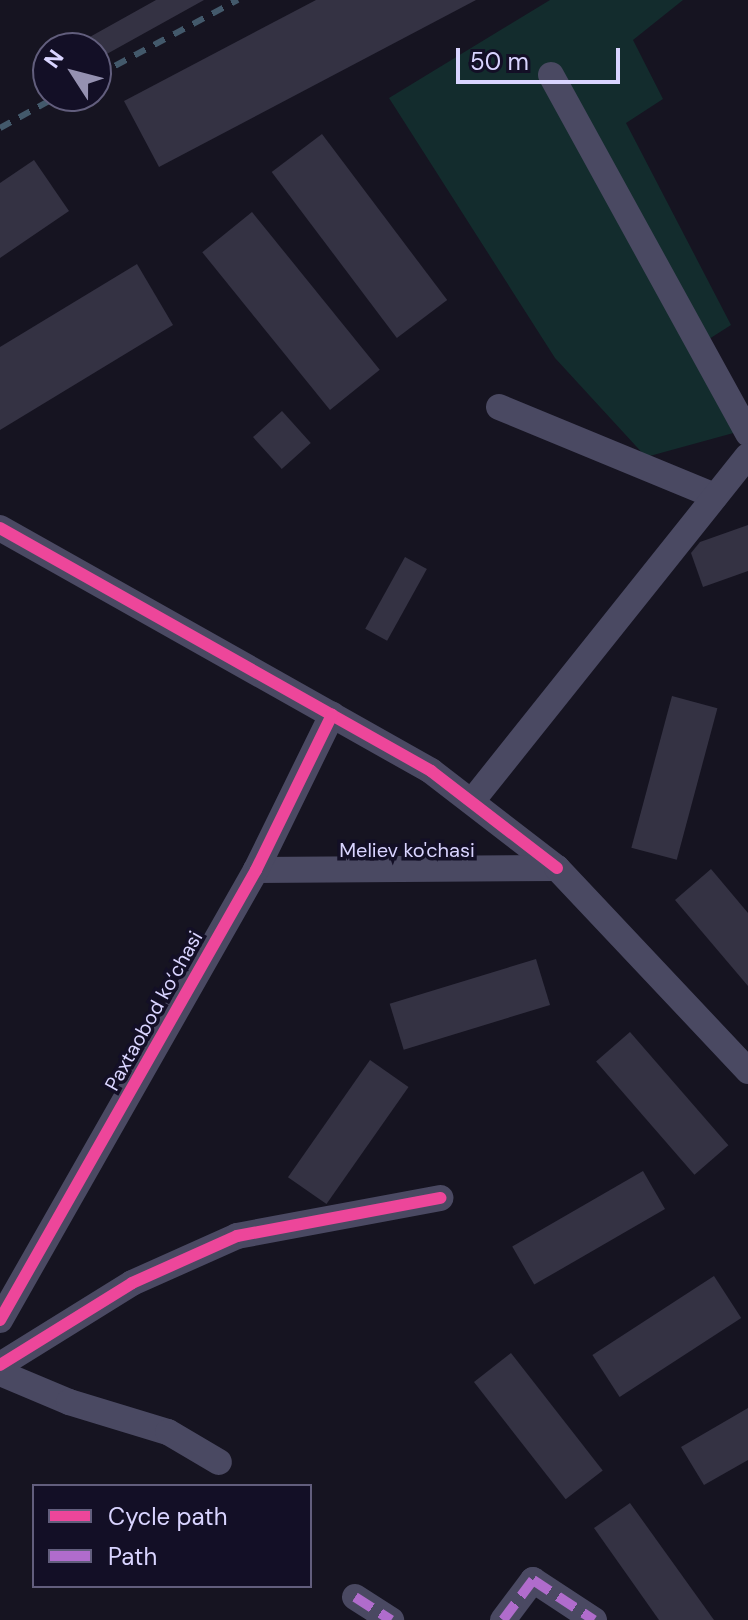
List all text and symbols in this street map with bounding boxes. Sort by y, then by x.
north arrow [32,32,112,112]
scale bar [460,32,624,82]
text: N [37,44,70,74]
text: 50 m [470,46,529,77]
street label: Meliev ko'chasi [339,838,475,862]
street label: Paxtaobod ko‘chasi [100,927,208,1095]
legend [32,1484,312,1588]
text: Cycle path [108,1501,227,1532]
text: Path [108,1541,157,1572]

